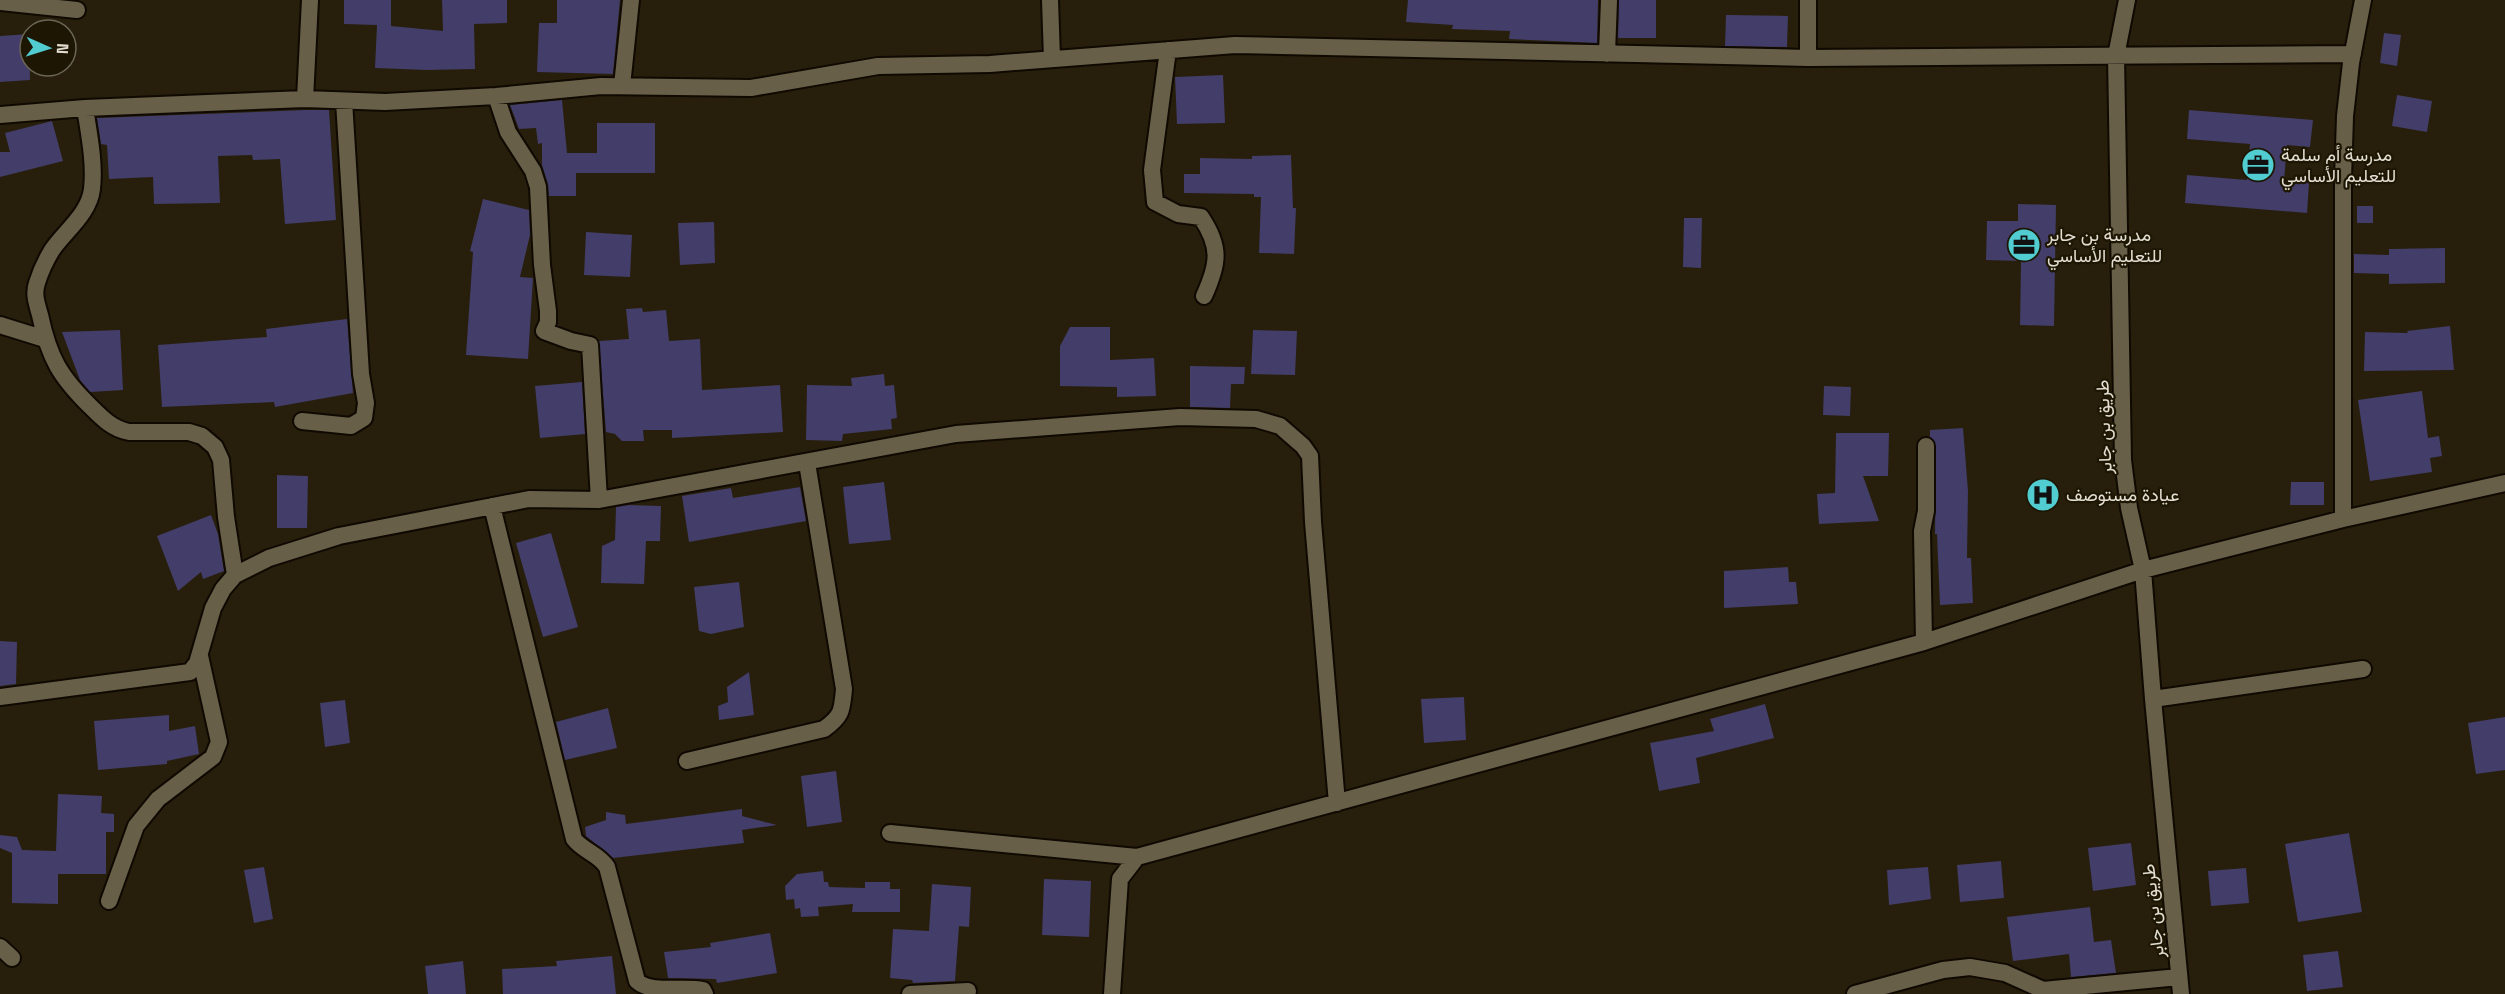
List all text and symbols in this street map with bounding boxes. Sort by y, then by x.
north arrow [18,18,78,78]
text: N [52,43,73,55]
place label: مدرسة أم سلمة للتعليم الأساسي [2281,143,2396,191]
office icon: مدرسة أم سلمة للتعليم الأساسي [2240,147,2276,183]
place label: مدرسة بن جابر للتعليم الأساسي [2046,223,2162,271]
office icon: مدرسة بن جابر للتعليم الأساسي [2006,227,2042,263]
street label: طريق بن جابر [2090,379,2117,476]
hospital icon: عيادة مستوصف [2025,477,2061,513]
place label: عيادة مستوصف [2066,483,2179,506]
street label: طريق بن جابر [2136,863,2169,960]

